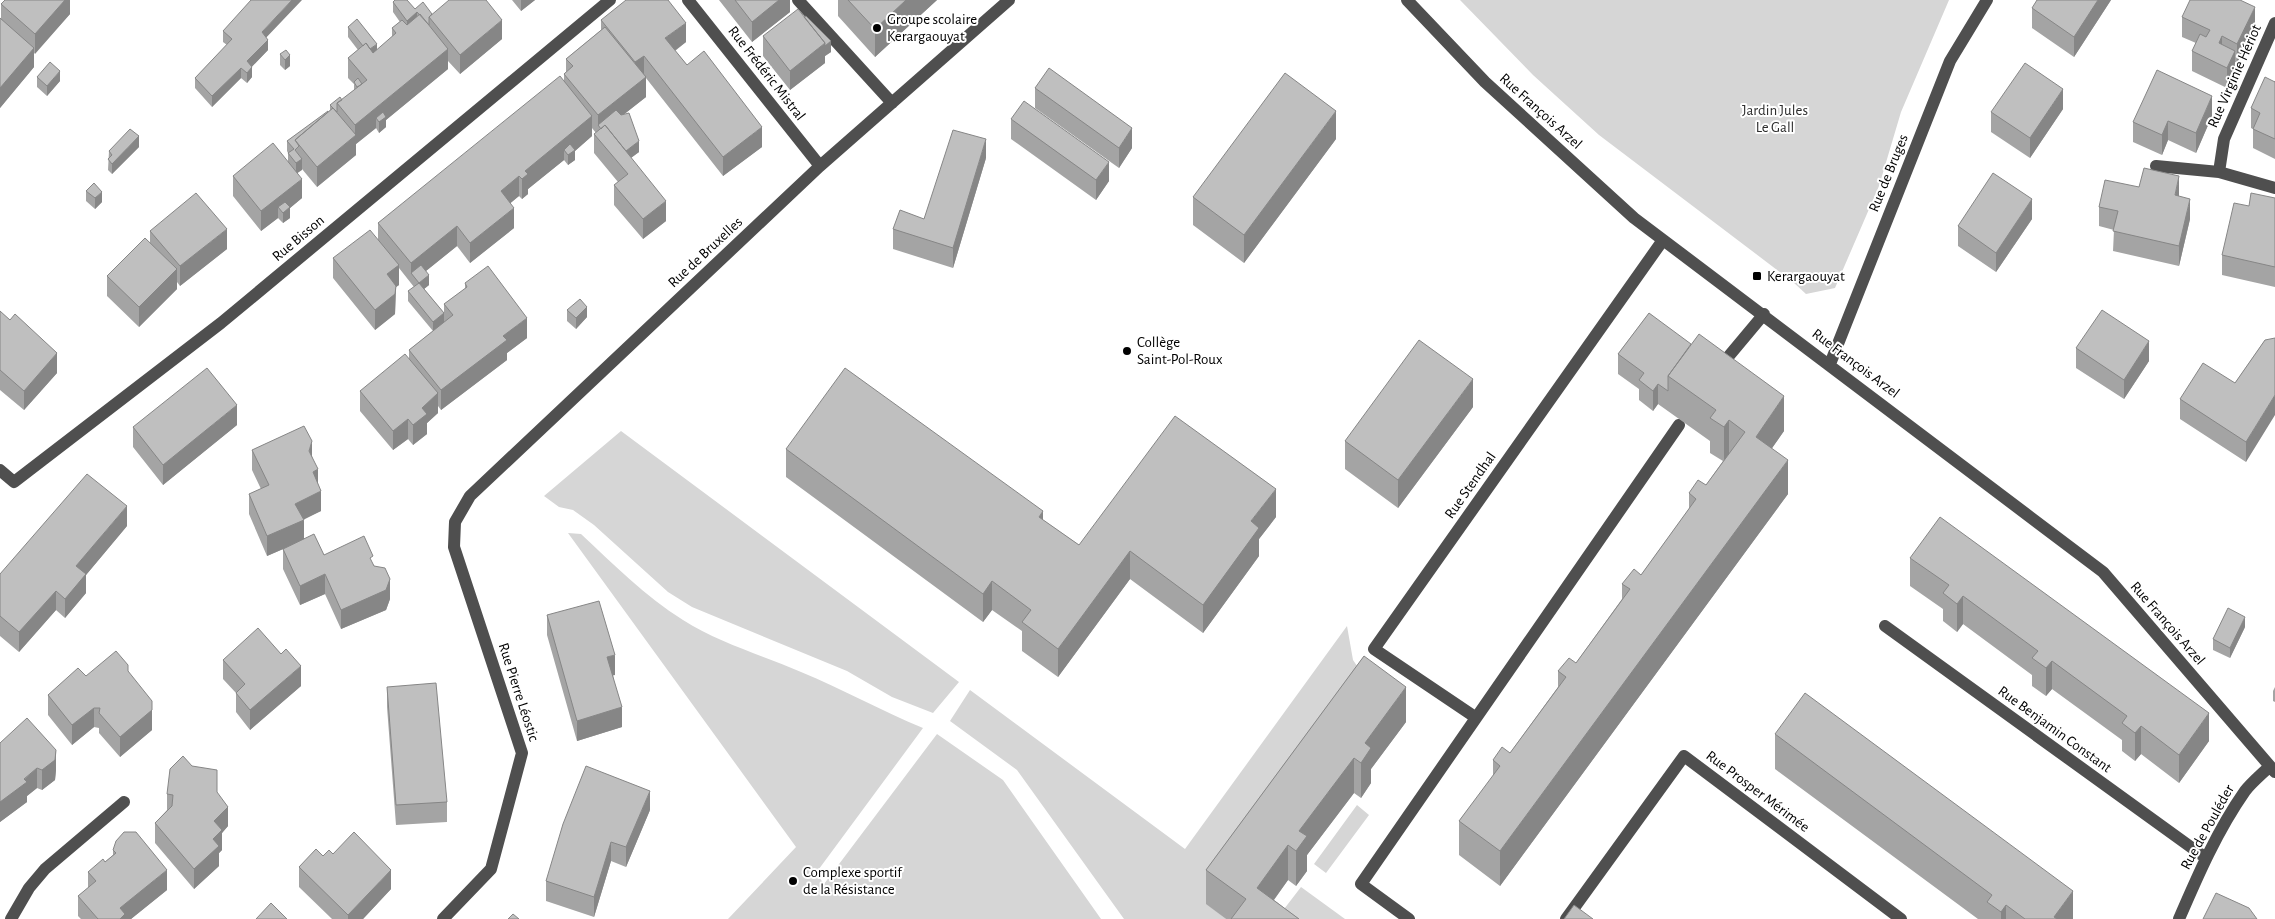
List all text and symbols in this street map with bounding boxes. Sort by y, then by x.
place label: Groupe scolaire Kerargaouyat [887,12,977,44]
marker: Groupe scolaire Kerargaouyat [871,22,883,34]
street label: Rue Virginie Hériot [2205,22,2264,130]
street label: Rue Frédéric Mistral [725,23,808,123]
street label: Rue François Arzel [1497,71,1585,152]
park label: Jardin Jules Le Gall [1742,103,1808,135]
street label: Rue de Bruges [1866,132,1911,214]
street label: Rue Bisson [269,212,327,264]
street label: Rue de Bruxelles [665,214,745,290]
place label: Kerargaouyat [1767,269,1845,284]
marker: Kerargaouyat [1751,270,1763,282]
street label: Rue François Arzel [1809,326,1902,401]
place label: Collège Saint-Pol-Roux [1137,335,1223,367]
marker: Collège Saint-Pol-Roux [1121,345,1133,357]
street label: Rue Stendhal [1442,449,1499,521]
street label: Rue François Arzel [2128,579,2208,668]
street label: Rue Pierre Léostic [496,641,542,743]
street label: Rue Benjamin Constant [1995,683,2114,776]
street label: Rue Prosper Mérimée [1703,748,1812,835]
street label: Rue de Pouléder [2178,782,2237,872]
place label: Complexe sportif de la Résistance [803,865,903,897]
marker: Complexe sportif de la Résistance [787,875,799,887]

